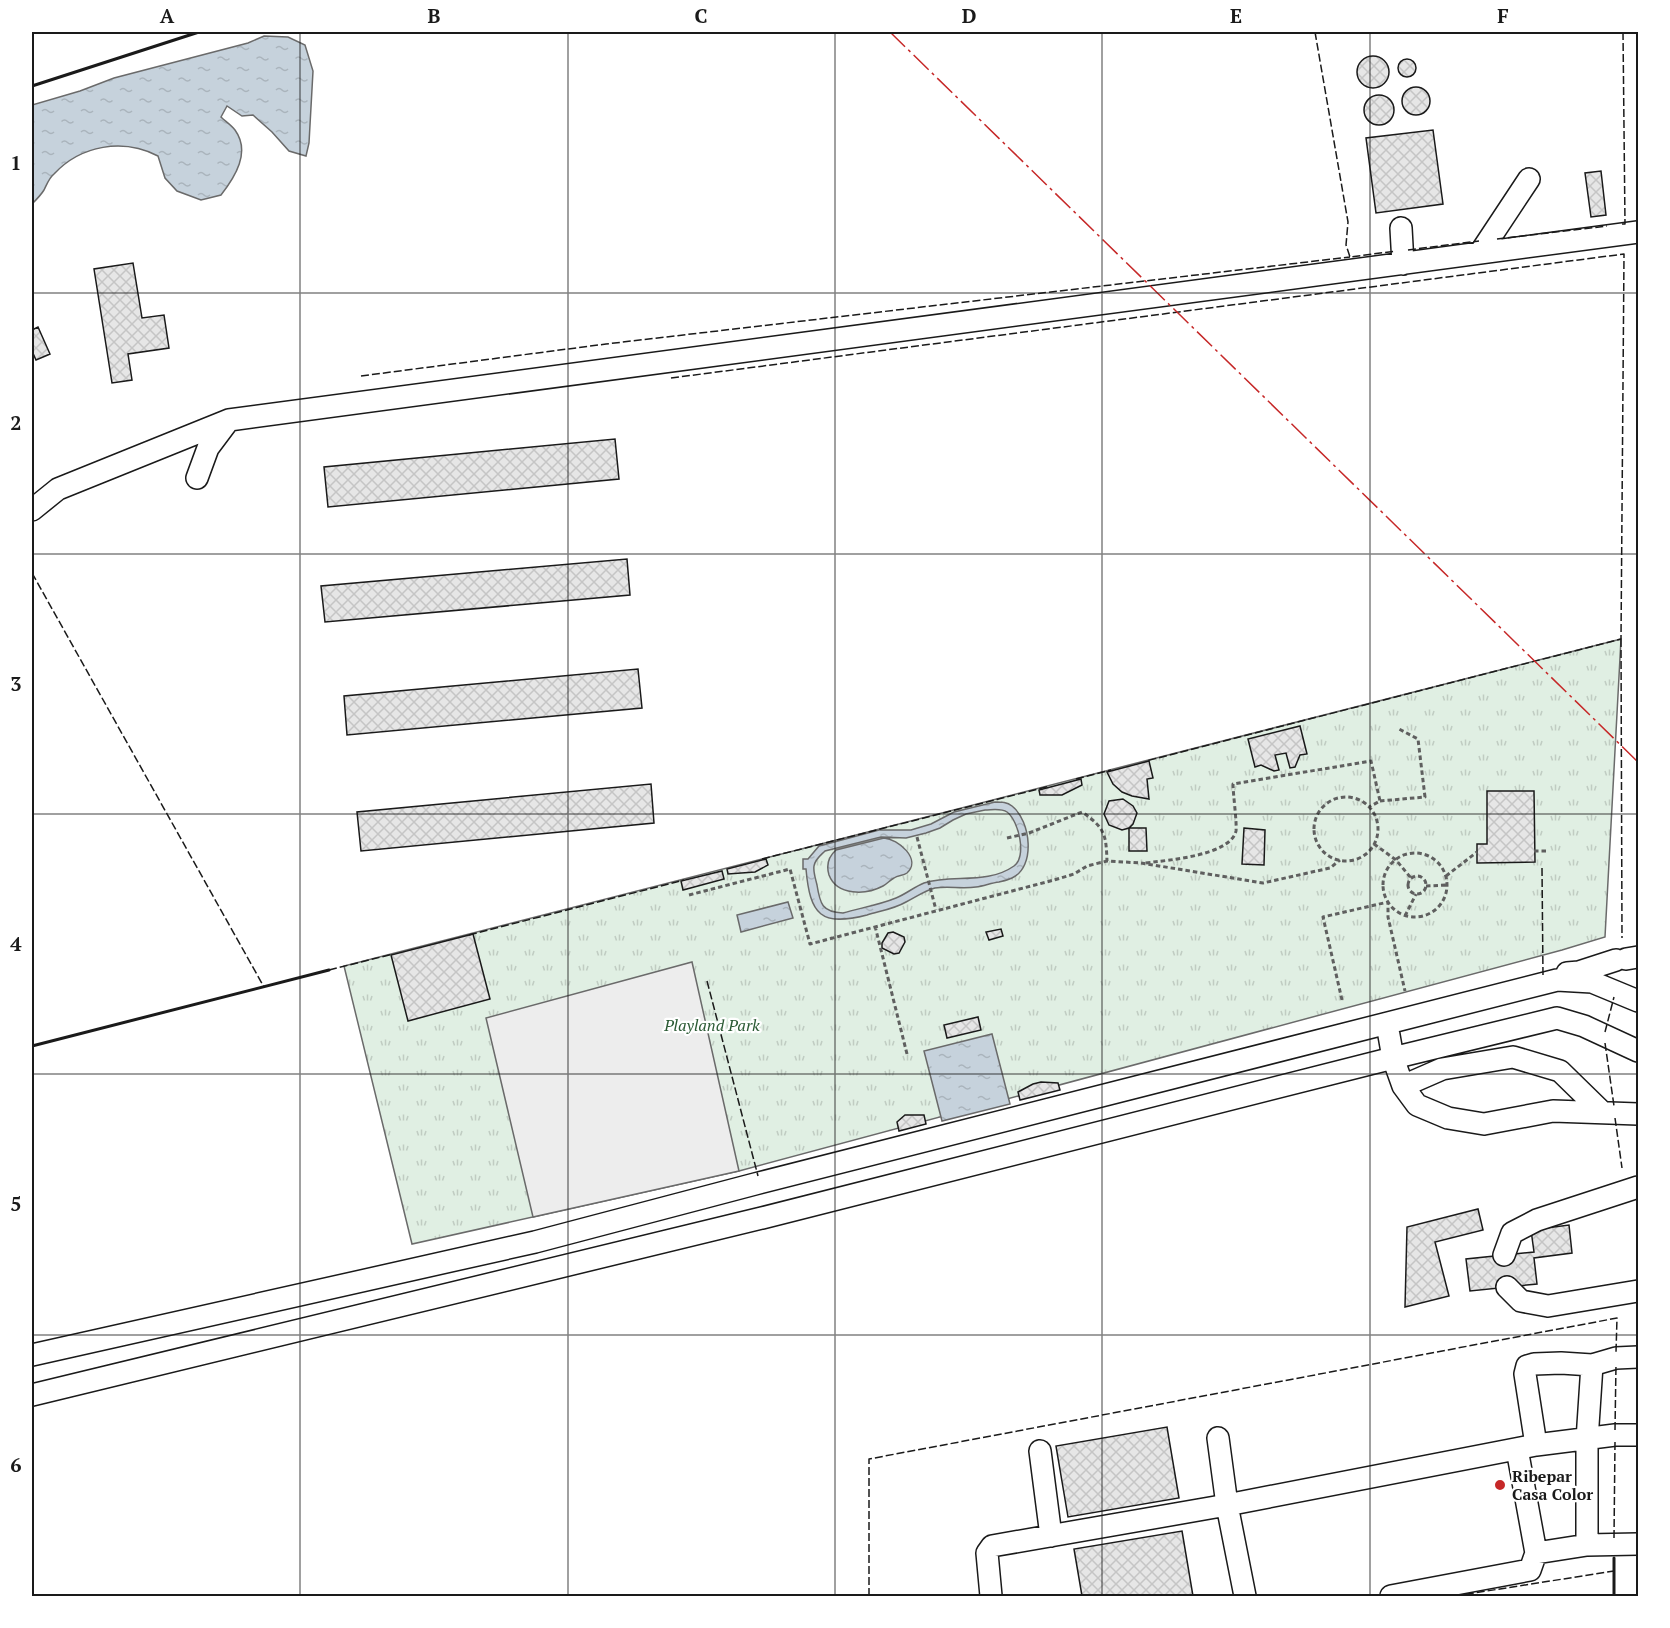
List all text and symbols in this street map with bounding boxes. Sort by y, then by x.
text: A [160,2,175,29]
text: B [428,2,441,29]
text: C [694,2,708,29]
text: D [962,2,976,29]
text: E [1230,2,1242,29]
text: F [1497,2,1509,29]
text: 1 [10,149,22,176]
text: 2 [10,409,22,436]
text: 3 [10,670,22,697]
text: 4 [10,930,22,957]
park label: Playland Park [663,1014,760,1036]
text: 5 [10,1190,22,1217]
text: 6 [10,1451,22,1478]
place label: Ribepar Casa Color [1512,1465,1593,1505]
marker: Ribepar Casa Color [1493,1478,1507,1492]

